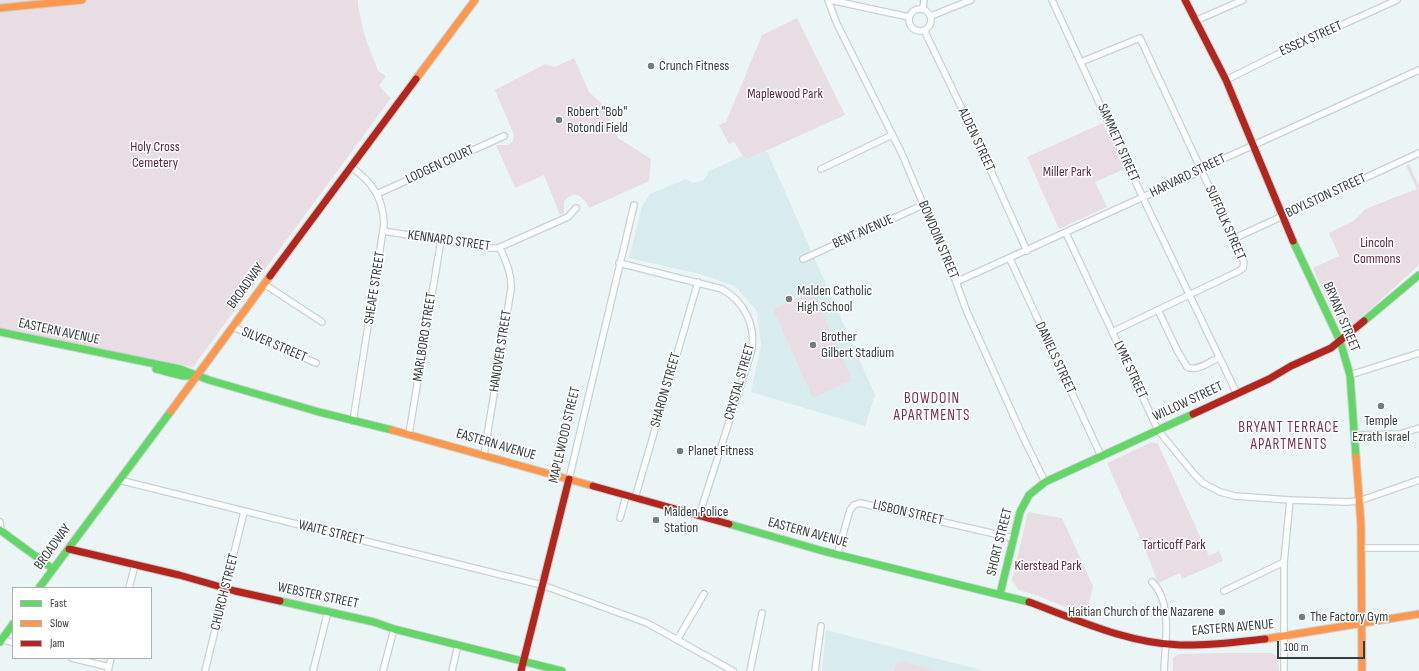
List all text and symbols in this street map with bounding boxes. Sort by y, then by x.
street label: ESSEX STREET [1277,18,1345,60]
place label: Crunch Fitness [659,58,729,74]
marker: Crunch Fitness [646,61,656,71]
park label: Maplewood Park [747,86,823,102]
street label: SAMMETT STREET [1093,102,1143,184]
place label: Robert "Bob" Rotondi Field [567,104,628,136]
street label: ALDEN STREET [954,105,998,175]
marker: Robert "Bob" Rotondi Field [554,115,564,125]
park label: Holy Cross Cemetery [130,139,180,172]
street label: LODGEN COURT [403,142,477,188]
street label: HARVARD STREET [1147,150,1229,202]
park label: Miller Park [1043,164,1091,180]
street label: BOYLSTON STREET [1283,170,1369,222]
street label: SUFFOLK STREET [1201,183,1249,263]
street label: BOWDOIN STREET [914,198,962,282]
street label: BENT AVENUE [830,211,896,253]
street label: KENNARD STREET [407,227,491,255]
park label: Lincoln Commons [1353,235,1401,268]
street label: SHEAFE STREET [361,250,389,326]
street label: BROADWAY [224,260,268,312]
street label: BRYANT STREET [1319,280,1363,354]
place label: Malden Catholic High School [797,283,872,316]
street label: MARLBORO STREET [410,291,440,383]
marker: Malden Catholic High School [784,294,794,304]
street label: HANOVER STREET [486,309,516,393]
street label: EASTERN AVENUE [17,315,101,349]
street label: DANIELS STREET [1031,320,1079,396]
street label: SILVER STREET [239,324,309,366]
place label: Brother Gilbert Stadium [821,329,894,362]
street label: LYME STREET [1109,338,1151,402]
marker: Brother Gilbert Stadium [808,340,818,350]
street label: CRYSTAL STREET [721,342,759,422]
street label: SHARON STREET [647,351,685,429]
street label: WILLOW STREET [1150,378,1226,426]
street label: MAPLEWOOD STREET [546,385,584,485]
district label: BOWDOIN APARTMENTS [894,390,970,425]
marker: Temple Ezrath Israel [1376,401,1386,411]
place label: Temple Ezrath Israel [1352,413,1410,446]
district label: BRYANT TERRACE APARTMENTS [1238,419,1340,454]
street label: EASTERN AVENUE [454,426,538,464]
place label: Planet Fitness [688,443,754,459]
marker: Planet Fitness [675,446,685,456]
street label: LISBON STREET [871,497,945,529]
place label: Malden Police Station [664,504,728,536]
street label: SHORT STREET [983,506,1017,578]
street label: EASTERN AVENUE [766,514,850,552]
marker: Malden Police Station [651,515,661,525]
street label: WAITE STREET [297,517,365,549]
street label: BROADWAY [31,521,75,573]
park label: Tarticoff Park [1142,537,1206,553]
street label: CHURCH STREET [207,552,243,632]
park label: Kierstead Park [1014,558,1082,574]
street label: WEBSTER STREET [276,579,360,613]
legend [12,587,152,659]
text: Fast [50,596,67,611]
place label: Haitian Church of the Nazarene [1068,604,1214,620]
marker: Haitian Church of the Nazarene [1217,607,1227,617]
place label: The Factory Gym [1310,609,1388,625]
marker: The Factory Gym [1297,612,1307,622]
text: Slow [50,616,69,631]
street label: EASTERN AVENUE [1191,616,1275,640]
scale bar [1279,633,1367,659]
text: Jam [50,636,65,651]
text: 100 m [1284,640,1309,655]

